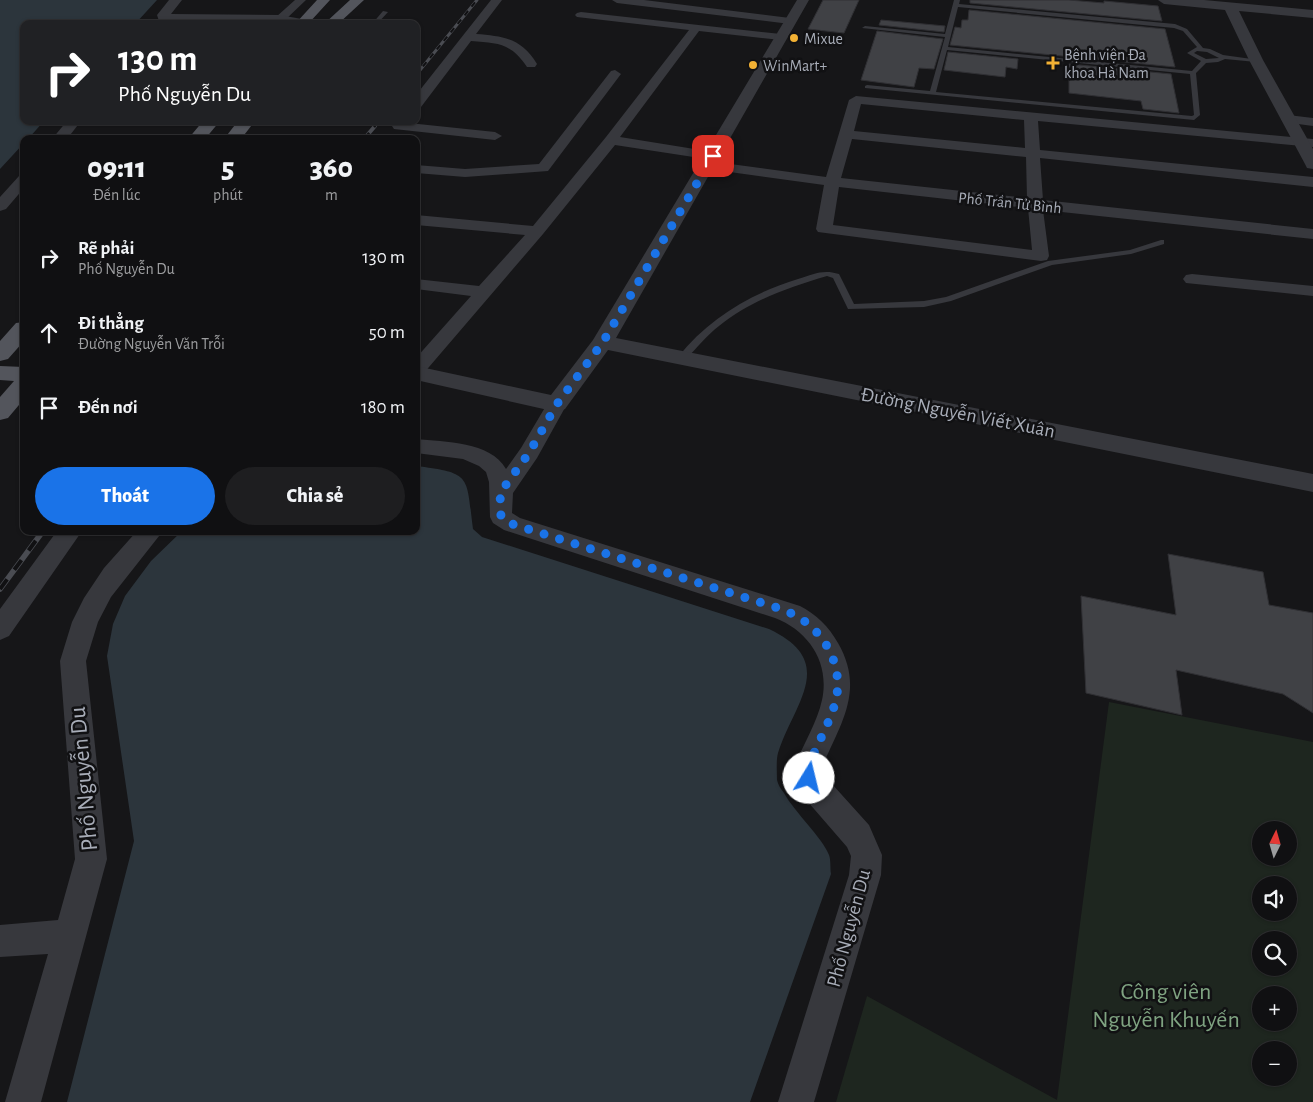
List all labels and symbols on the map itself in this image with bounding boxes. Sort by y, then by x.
place label: Mixue [804,31,843,47]
marker: Mixue [788,32,800,44]
place label: Bệnh viện Đa khoa Hà Nam [1064,47,1149,81]
marker: Bệnh viện Đa khoa Hà Nam [1046,56,1060,70]
place label: WinMart+ [763,58,827,74]
marker: WinMart+ [747,59,759,71]
pin [692,135,734,177]
street label: Phố Trần Tử Bình [957,190,1062,216]
street label: Đường Nguyễn Viết Xuân [859,384,1057,442]
street label: Phố Nguyễn Du [65,706,102,852]
position arrow [782,751,834,803]
north arrow [1252,821,1298,866]
street label: Phố Nguyễn Du [824,867,874,989]
park label: Công viên Nguyễn Khuyến [1092,980,1240,1032]

